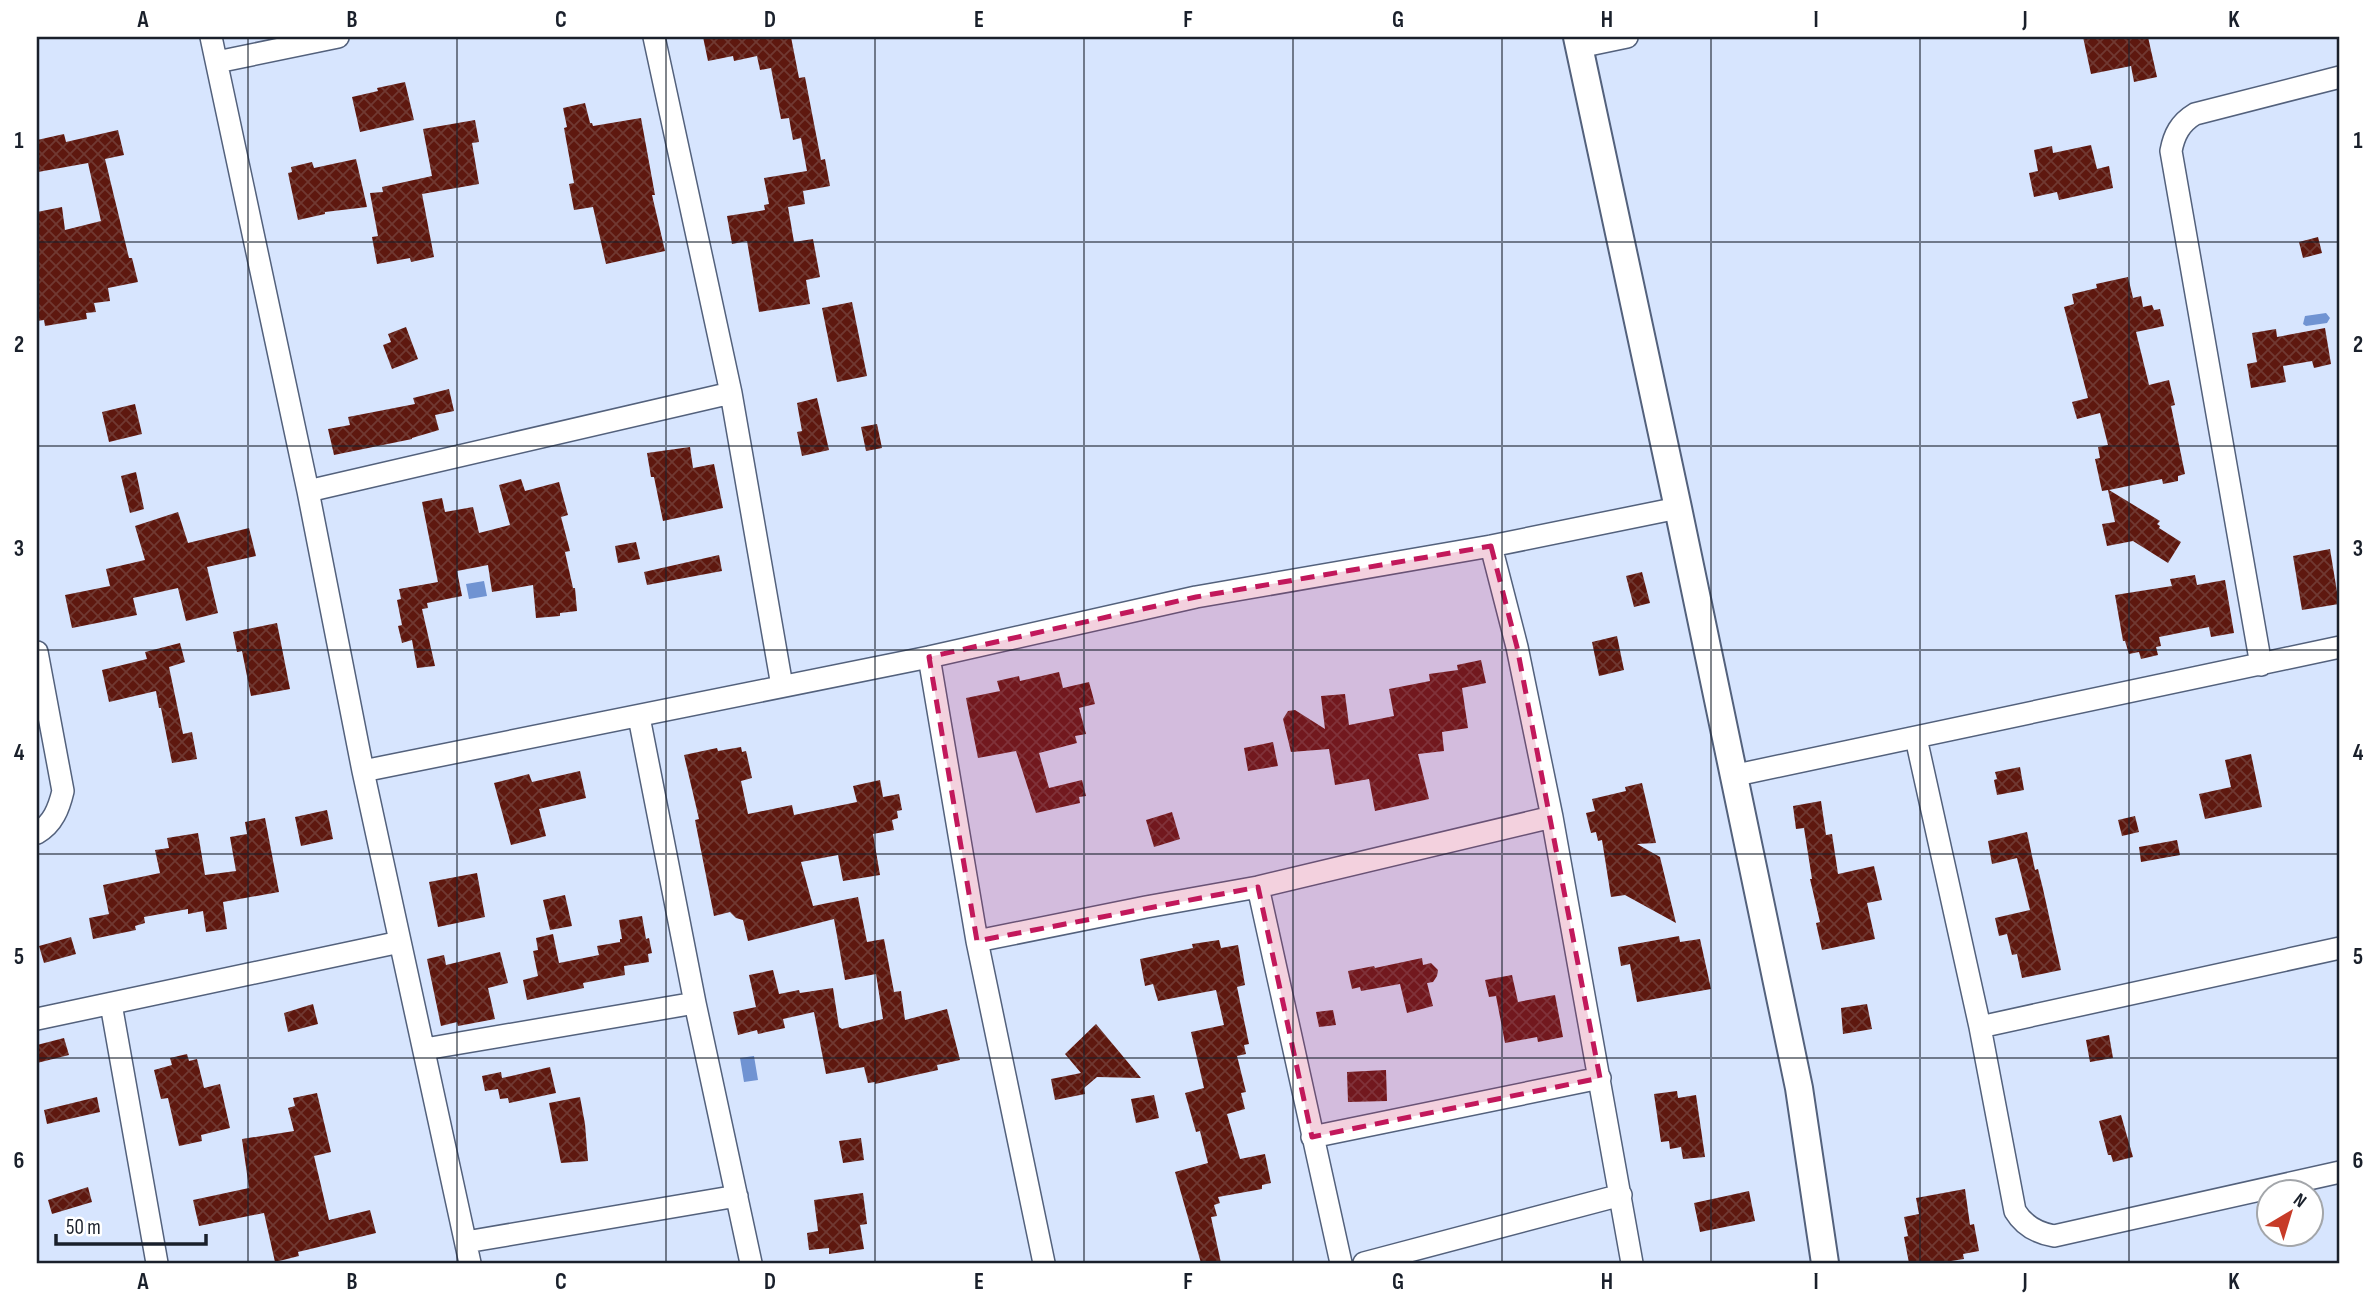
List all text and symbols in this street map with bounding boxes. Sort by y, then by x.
text: A [137,6,150,34]
text: B [347,6,358,34]
text: C [555,6,567,34]
text: D [764,6,776,34]
text: E [974,6,984,34]
text: F [1183,6,1193,34]
text: G [1392,6,1404,34]
text: H [1601,6,1613,34]
text: I [1813,6,1819,34]
text: J [2021,6,2028,34]
text: K [2228,6,2240,34]
text: 1 [14,127,24,155]
text: 1 [2353,127,2363,155]
text: 2 [14,331,24,359]
text: 2 [2353,331,2363,359]
text: 3 [14,535,24,563]
text: 3 [2353,535,2363,563]
text: 4 [14,739,25,767]
text: 4 [2353,739,2364,767]
text: 5 [14,943,24,971]
text: 5 [2353,943,2363,971]
text: 6 [14,1147,24,1175]
text: 6 [2353,1147,2363,1175]
north arrow [2254,1178,2324,1248]
text: N [2288,1189,2311,1213]
scale bar [56,1202,206,1246]
text: 50 m [66,1215,101,1240]
text: A [137,1268,150,1296]
text: B [347,1268,358,1296]
text: C [555,1268,567,1296]
text: D [764,1268,776,1296]
text: E [974,1268,984,1296]
text: F [1183,1268,1193,1296]
text: G [1392,1268,1404,1296]
text: H [1601,1268,1613,1296]
text: I [1813,1268,1819,1296]
text: J [2021,1268,2028,1296]
text: K [2228,1268,2240,1296]

